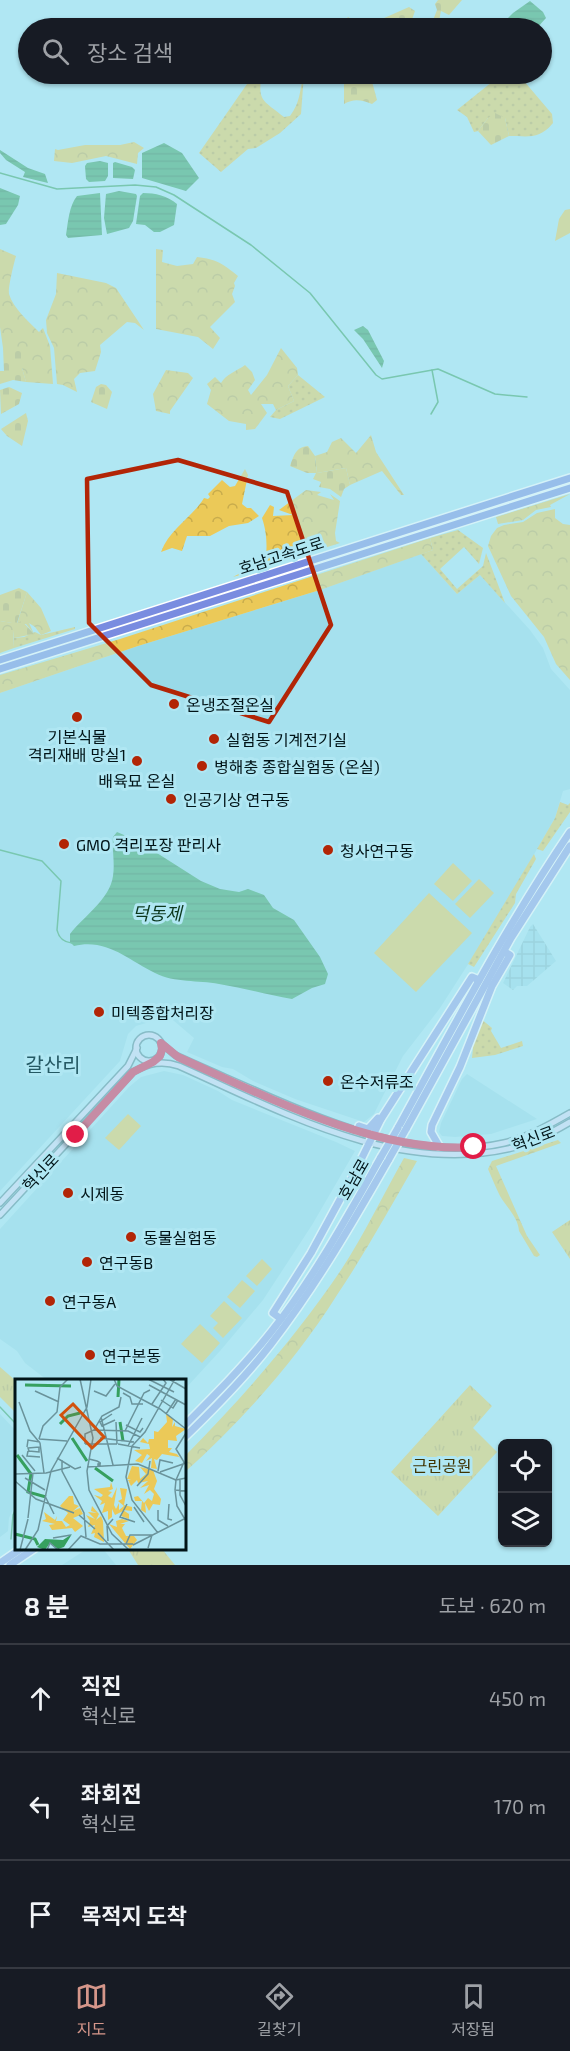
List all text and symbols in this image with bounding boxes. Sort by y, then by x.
search box [18,18,552,84]
icon: search [39,35,72,68]
text: 장소 검색 [87,39,173,65]
street label: 호남고속도로 [236,532,326,578]
place label: 온냉조절온실 [186,695,274,714]
marker: 온냉조절온실 [167,697,181,711]
marker: 기본식물 격리재배 망실1 [70,710,84,724]
place label: 기본식물 격리재배 망실1 [28,727,126,764]
place label: 실험동 기계전기실 [226,730,347,749]
marker: 실험동 기계전기실 [207,732,221,746]
marker: 배육묘 온실 [130,754,144,768]
place label: 병해충 종합실험동 (온실) [214,757,380,776]
marker: 병해충 종합실험동 (온실) [195,759,209,773]
place label: 배육묘 온실 [98,771,176,790]
place label: 인공기상 연구동 [183,790,290,809]
marker: 인공기상 연구동 [164,792,178,806]
place label: GMO 격리포장 판리사 [76,835,221,854]
marker: GMO 격리포장 판리사 [57,837,71,851]
place label: 청사연구동 [340,841,414,860]
marker: 청사연구동 [321,843,335,857]
water label: 덕동제 [132,902,184,924]
place label: 미텍종합처리장 [111,1003,214,1022]
marker: 미텍종합처리장 [92,1005,106,1019]
district label: 갈산리 [25,1052,81,1076]
place label: 온수저류조 [340,1072,414,1091]
marker: 온수저류조 [321,1074,335,1088]
route end [62,1121,88,1147]
street label: 혁신로 [509,1121,557,1155]
route start [460,1133,486,1159]
street label: 혁신로 [18,1149,62,1195]
street label: 호남로 [334,1155,372,1203]
place label: 시제동 [80,1184,124,1203]
marker: 시제동 [61,1186,75,1200]
place label: 동물실험동 [143,1228,217,1247]
marker: 동물실험동 [124,1230,138,1244]
place label: 연구동B [99,1253,153,1272]
marker: 연구동B [80,1255,94,1269]
place label: 연구동A [62,1292,116,1311]
marker: 연구동A [43,1294,57,1308]
place label: 연구본동 [102,1346,161,1365]
marker: 연구본동 [83,1348,97,1362]
inset map [15,1379,186,1550]
map controls [498,1439,552,1547]
button: locate [498,1439,552,1493]
park label: 근린공원 [413,1456,471,1475]
button: layers [498,1493,552,1547]
text: 8 분 [24,1590,70,1621]
text: 도보 · 620 m [439,1593,546,1617]
text: 직진 [81,1672,121,1698]
icon: ahead [24,1682,57,1715]
text: 450 m [489,1686,546,1710]
text: 혁신로 [81,1703,136,1727]
text: 좌회전 [81,1780,142,1806]
icon: left [24,1790,57,1823]
text: 170 m [494,1794,546,1818]
text: 혁신로 [81,1811,136,1835]
icon: arrive [24,1898,57,1931]
text: 목적지 도착 [81,1902,187,1928]
tab: 지도 [75,1980,108,2040]
tab: 길찾기 [257,1980,301,2040]
tab: 저장됨 [451,1980,495,2040]

